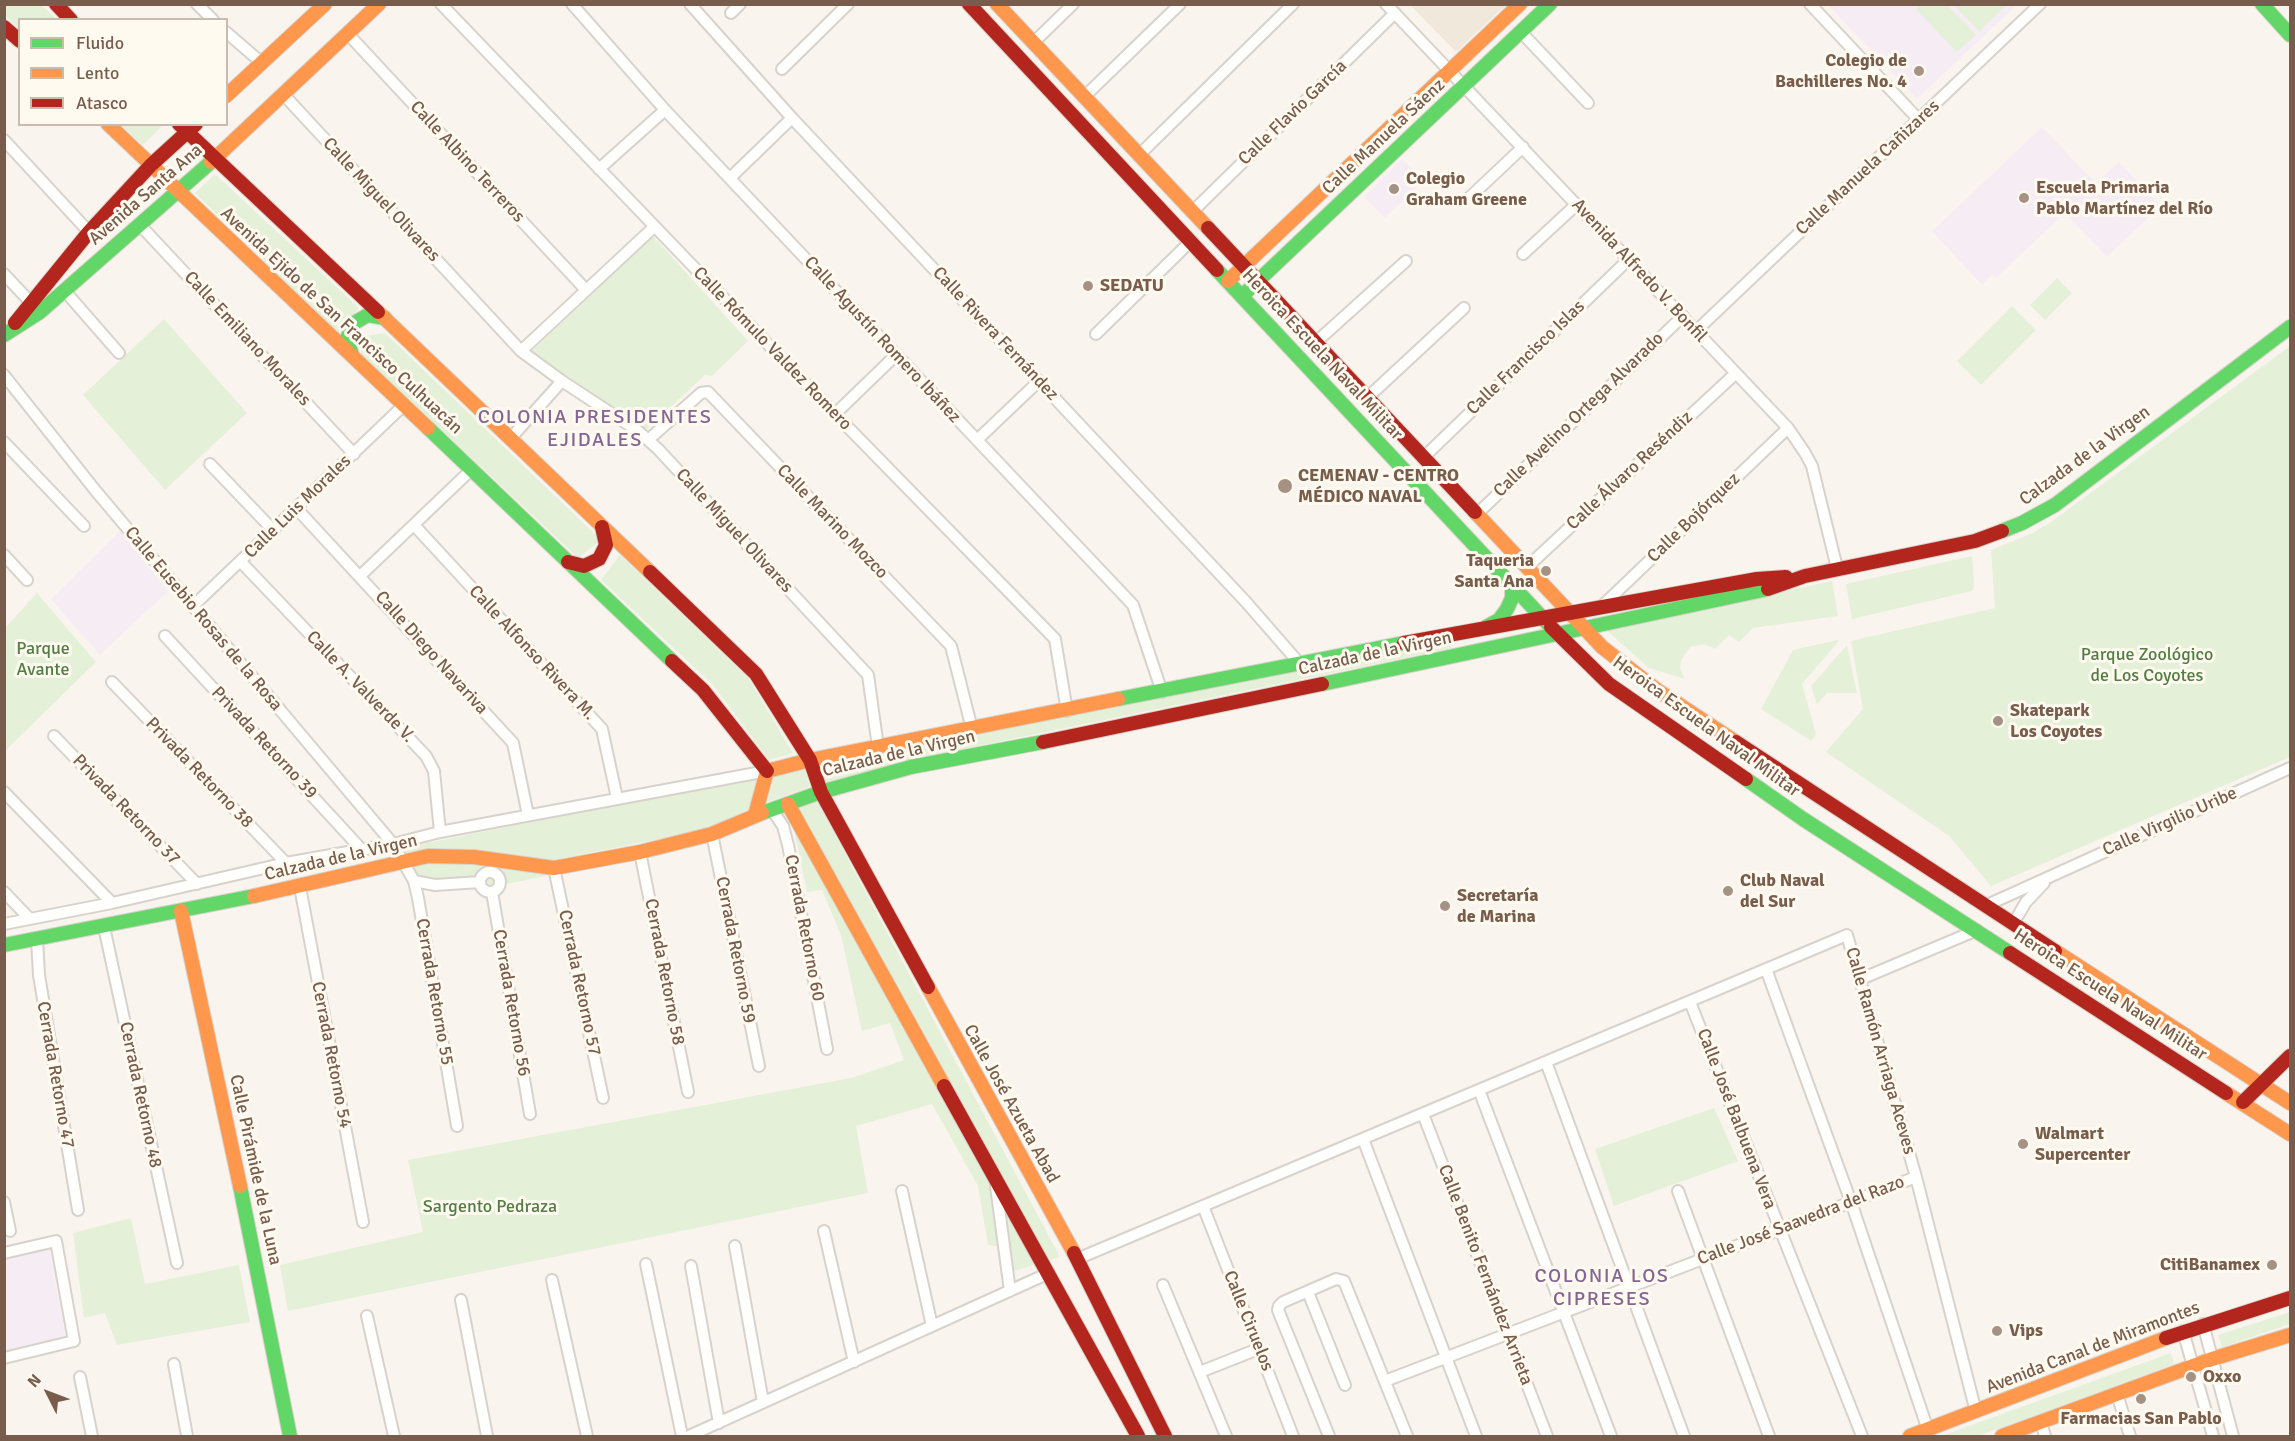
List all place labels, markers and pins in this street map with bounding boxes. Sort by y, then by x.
place label: Colegio de Bachilleres No. 4 [1775,50,1907,92]
marker: Colegio de Bachilleres No. 4 [1912,64,1926,78]
place label: Colegio Graham Greene [1406,168,1527,210]
place label: Escuela Primaria Pablo Martínez del Río [2036,177,2213,219]
marker: Colegio Graham Greene [1387,182,1401,196]
marker: Escuela Primaria Pablo Martínez del Río [2017,191,2031,205]
place label: SEDATU [1100,275,1164,297]
marker: SEDATU [1081,279,1095,293]
place label: CEMENAV - CENTRO MÉDICO NAVAL [1298,465,1459,508]
marker: CEMENAV - CENTRO MÉDICO NAVAL [1276,477,1294,495]
place label: Taqueria Santa Ana [1454,550,1534,592]
marker: Taqueria Santa Ana [1539,564,1553,578]
place label: Skatepark Los Coyotes [2010,700,2102,742]
marker: Skatepark Los Coyotes [1991,714,2005,728]
place label: Club Naval del Sur [1740,870,1825,912]
marker: Club Naval del Sur [1721,884,1735,898]
place label: Secretaría de Marina [1457,885,1538,928]
marker: Secretaría de Marina [1438,899,1452,913]
place label: Walmart Supercenter [2035,1123,2130,1166]
marker: Walmart Supercenter [2016,1137,2030,1151]
place label: CitiBanamex [2160,1254,2260,1276]
marker: CitiBanamex [2265,1258,2279,1272]
place label: Vips [2009,1320,2043,1342]
marker: Vips [1990,1324,2004,1338]
place label: Oxxo [2203,1366,2241,1388]
marker: Oxxo [2184,1370,2198,1384]
marker: Farmacias San Pablo [2134,1392,2148,1406]
place label: Farmacias San Pablo [2060,1408,2222,1430]

